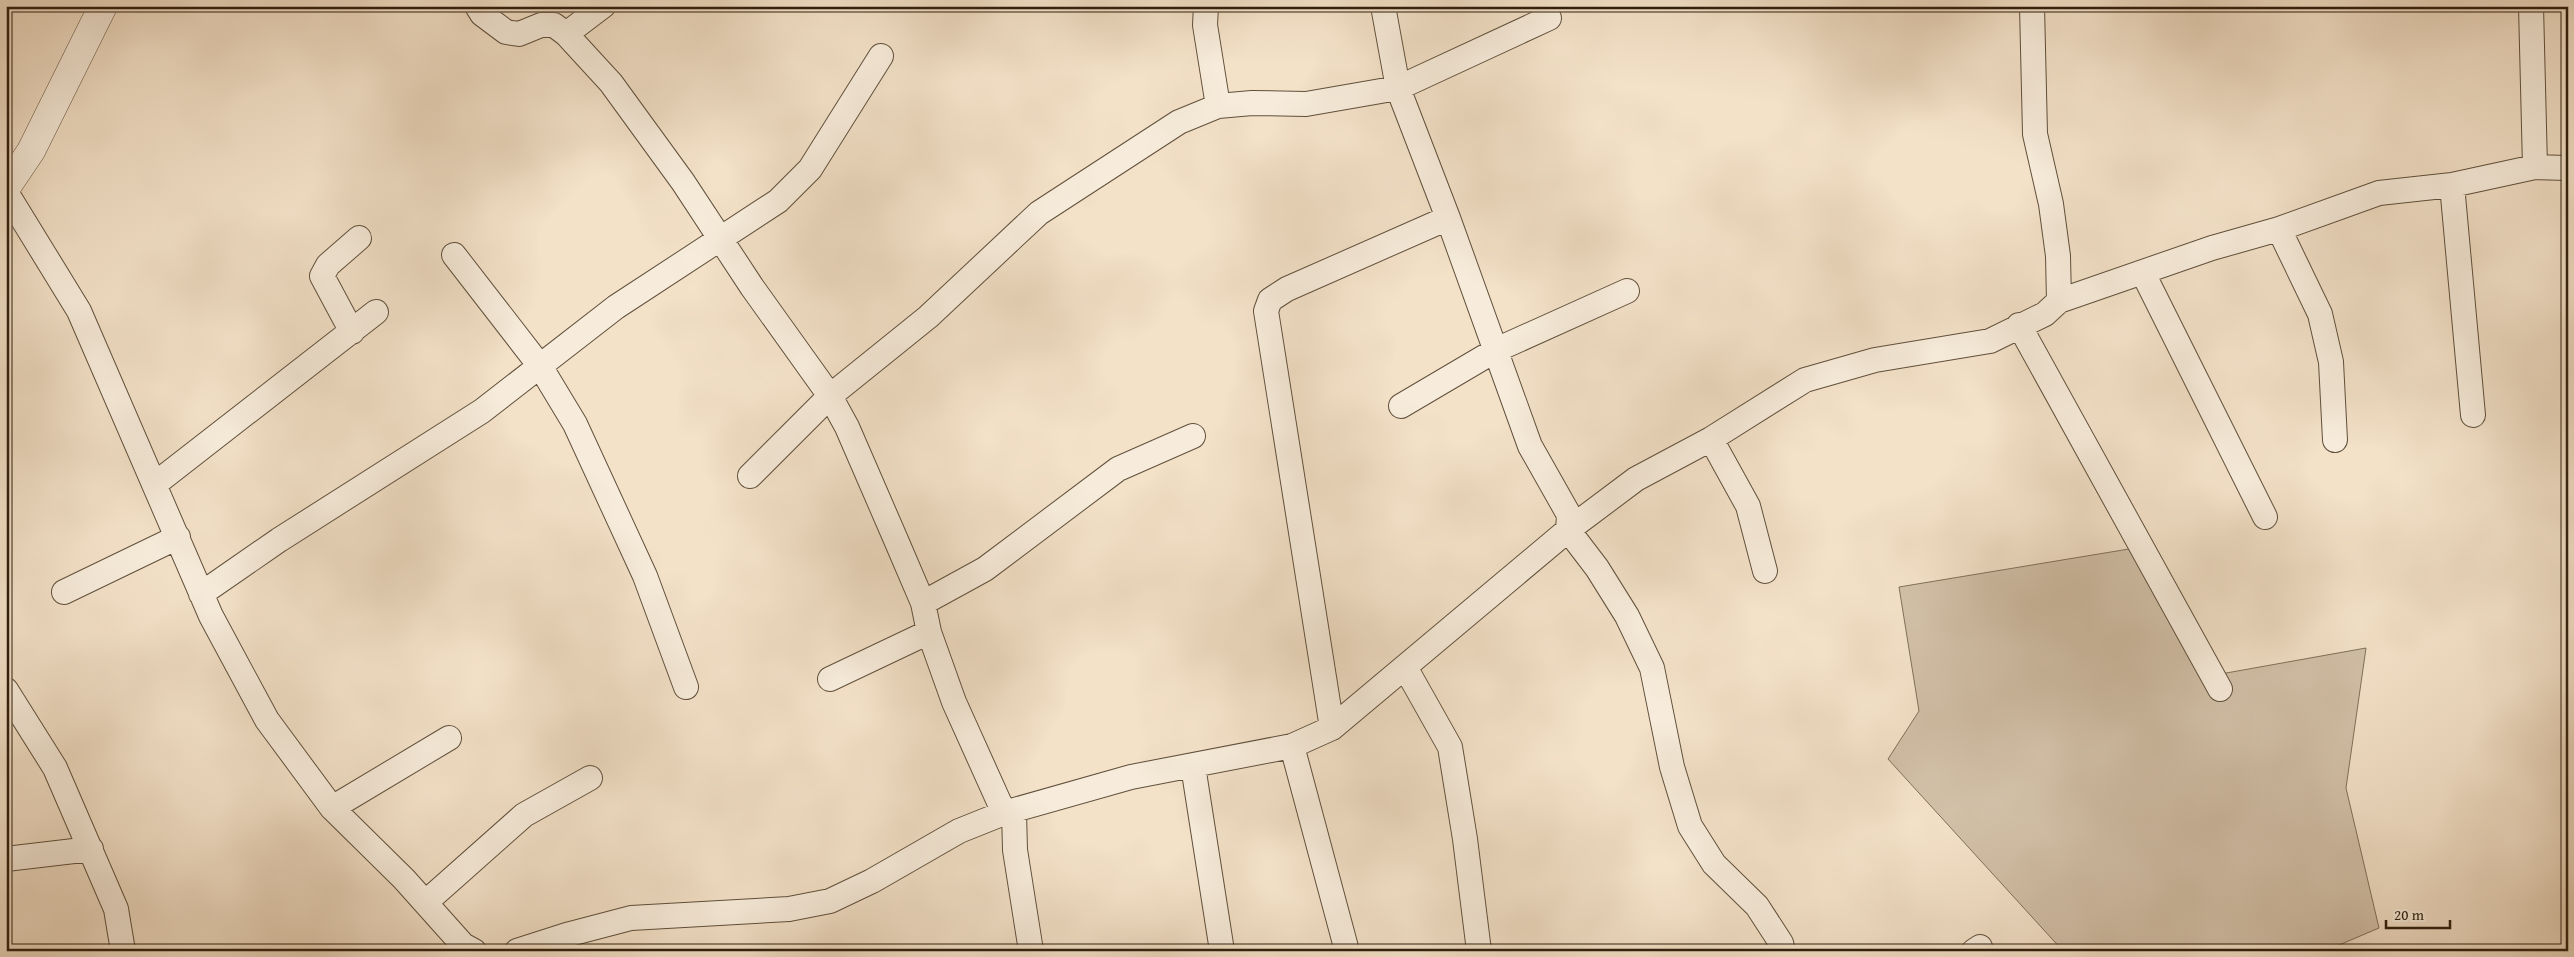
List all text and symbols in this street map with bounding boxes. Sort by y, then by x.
scale bar [2386,897,2450,929]
text: 20 m [2394,904,2425,925]

